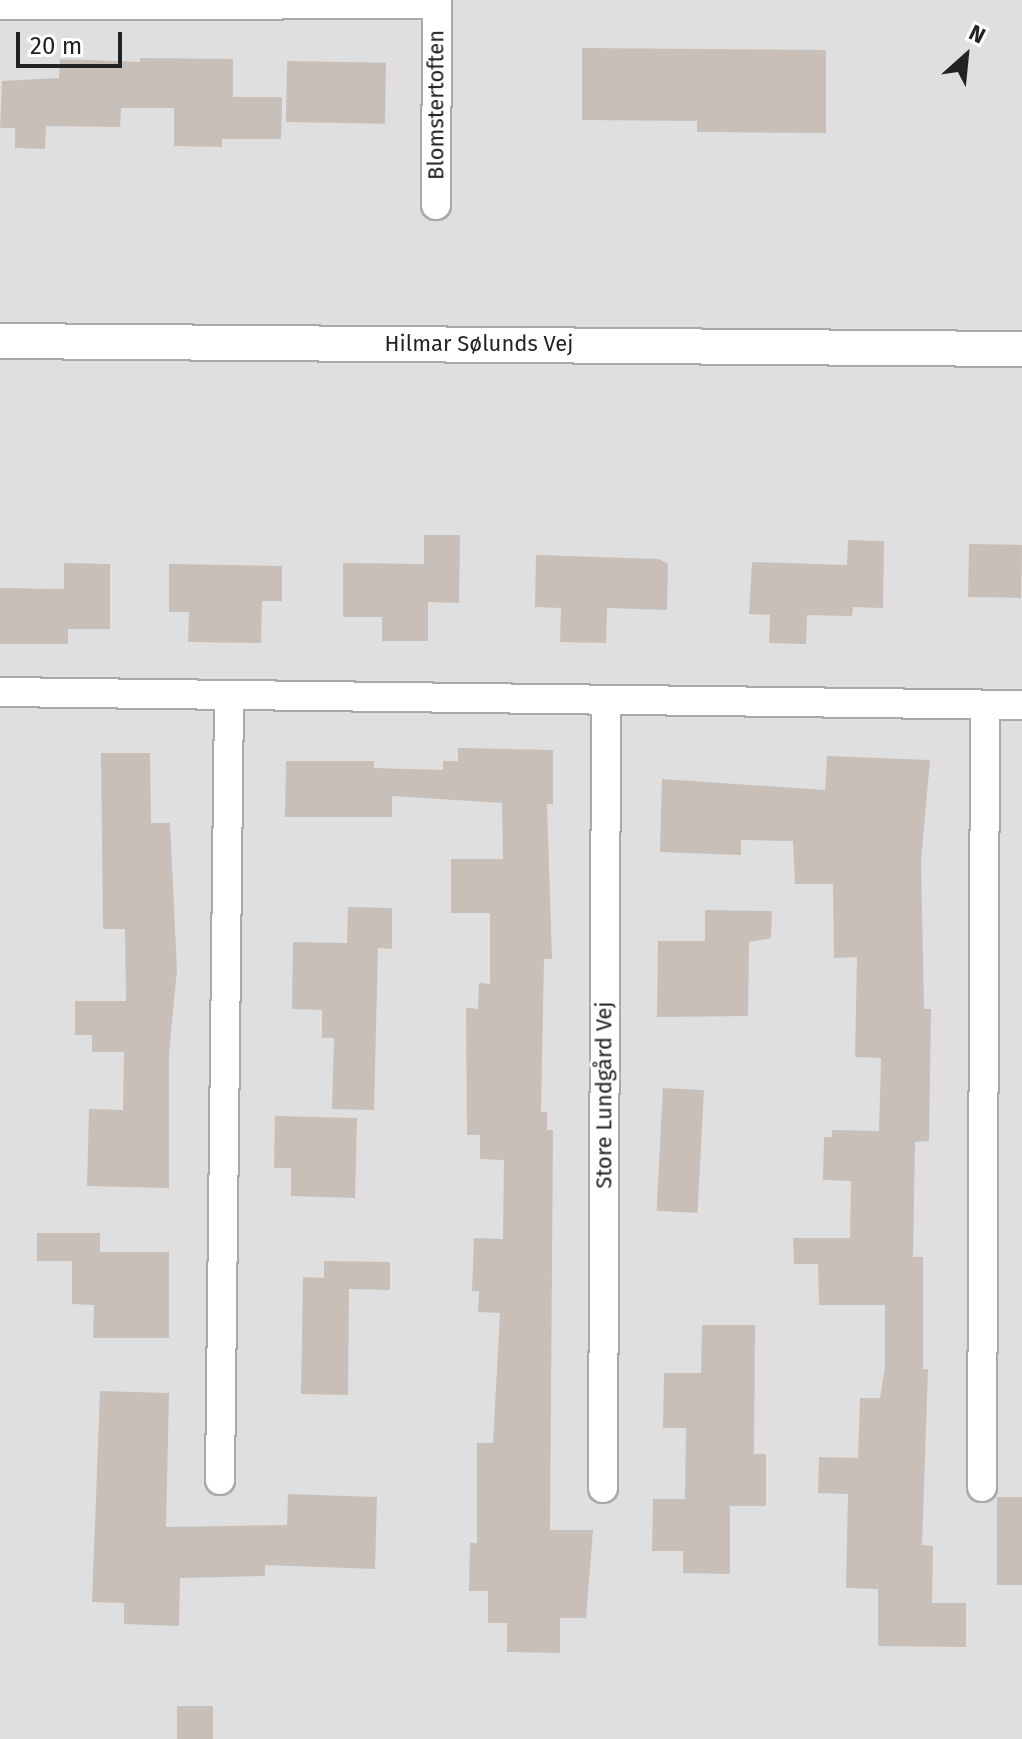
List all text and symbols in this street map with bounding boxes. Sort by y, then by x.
scale bar [20,16,126,66]
north arrow [926,16,1006,96]
text: N [964,19,990,50]
street label: Blomstertoften [423,30,449,180]
text: 20 m [30,32,82,60]
street label: Hilmar Sølunds Vej [385,331,573,357]
street label: Store Lundgård Vej [591,1001,617,1189]

